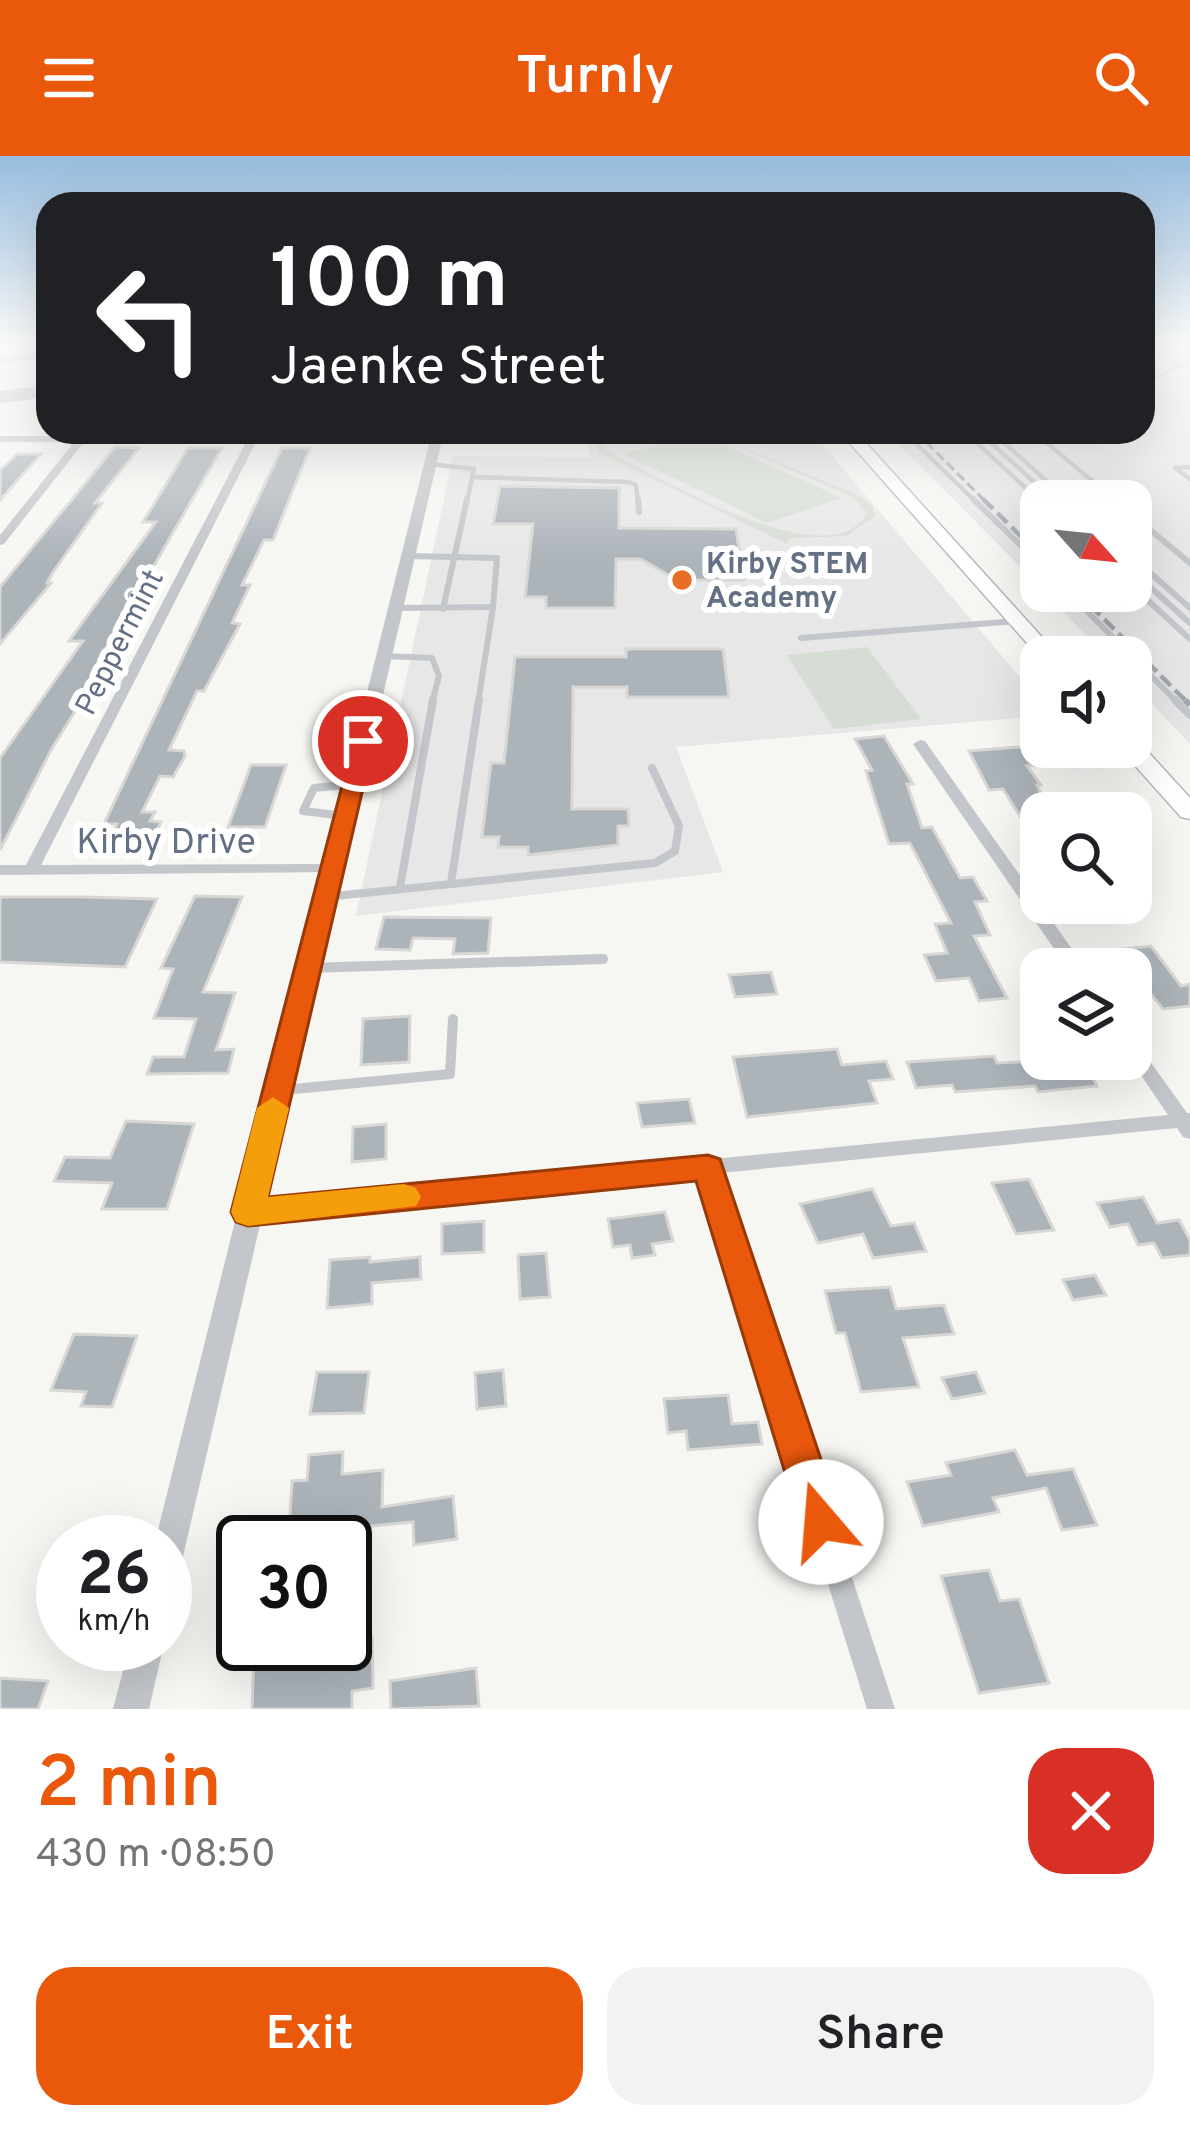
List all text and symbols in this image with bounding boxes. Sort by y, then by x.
text: Turnly [516,44,674,113]
icon: menu [36,45,102,111]
icon: search [1088,45,1154,111]
text: 100 m [270,231,509,337]
icon: left [72,240,228,396]
text: Jaenke Street [270,335,606,404]
north arrow [1020,480,1152,612]
map controls [1020,480,1152,1080]
place label: Kirby STEM Academy [706,547,868,618]
street label: Peppermint [69,564,174,722]
marker: Kirby STEM Academy [669,567,695,593]
button: sound [1020,636,1152,768]
pin [312,690,414,792]
icon: arrive [330,708,396,774]
button: search [1020,792,1152,924]
street label: Kirby Drive [76,821,256,867]
button: layers [1020,948,1152,1080]
position arrow [758,1459,884,1585]
speed limit sign: 30 [216,1515,372,1671]
text: 26 [77,1540,151,1616]
text: km/h [78,1604,150,1641]
text: 2 min [36,1741,222,1833]
button: close [1028,1748,1154,1874]
text: 430 m · 08:50 [36,1832,276,1881]
button: Exit [36,1967,583,2105]
button: Share [607,1967,1154,2105]

